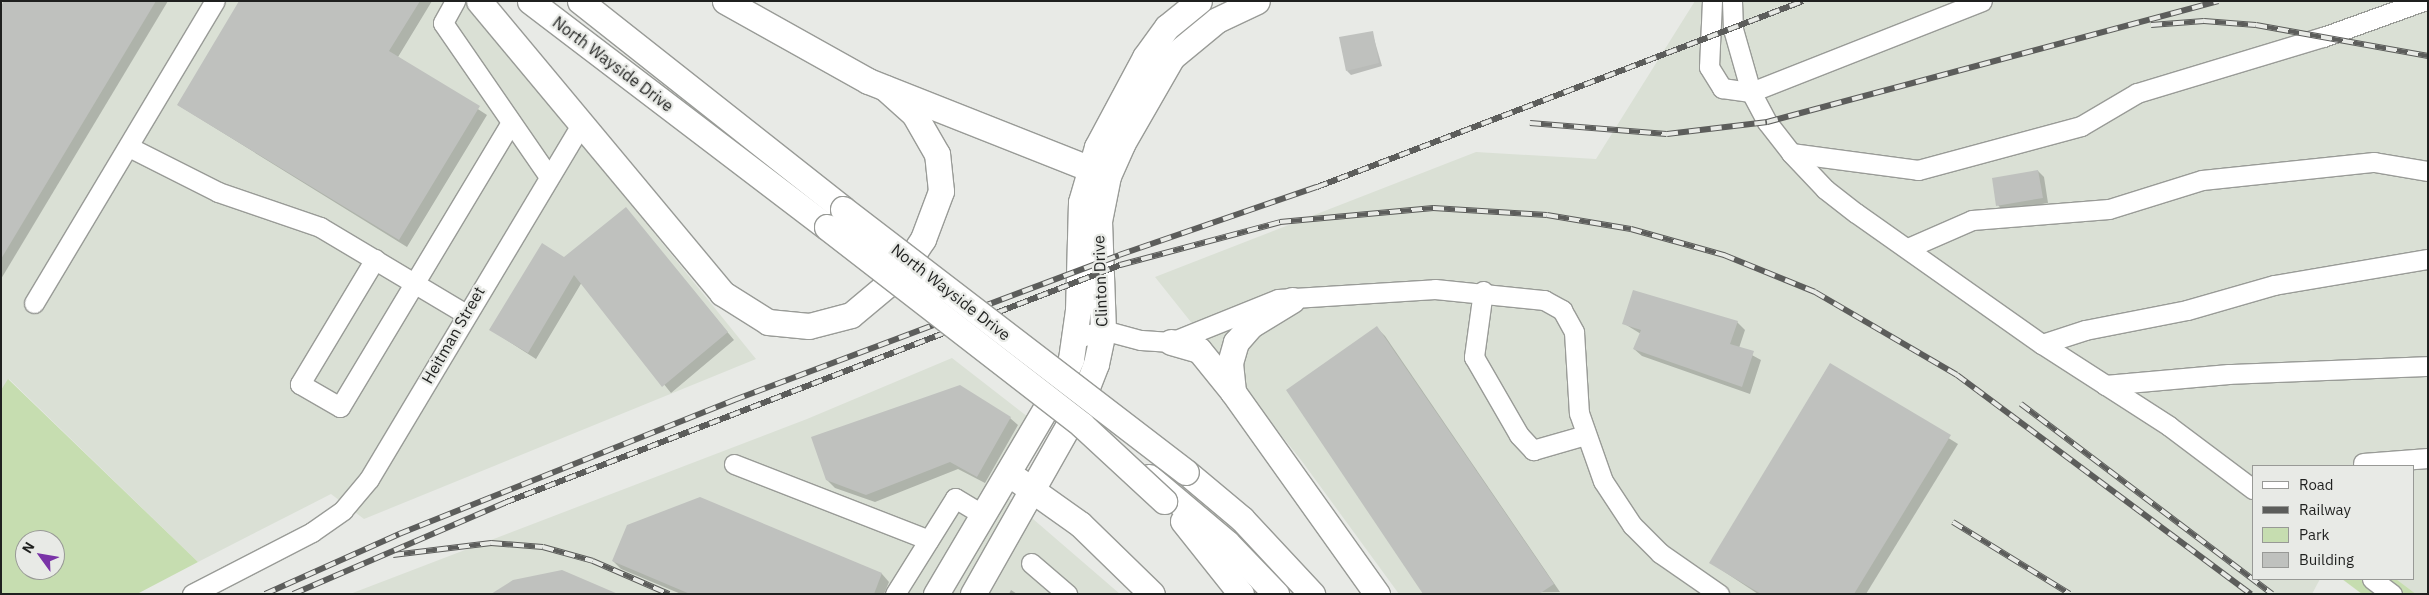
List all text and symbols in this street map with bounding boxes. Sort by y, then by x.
street label: North Wayside Drive [549,12,677,116]
street label: Clinton Drive [1089,235,1111,327]
street label: North Wayside Drive [888,240,1014,344]
street label: Heitman Street [417,283,489,387]
legend [2252,465,2414,580]
text: Road [2299,475,2334,494]
text: Railway [2299,500,2351,519]
text: Park [2299,525,2329,544]
north arrow [15,530,65,580]
text: N [18,539,38,557]
text: Building [2299,550,2354,569]

